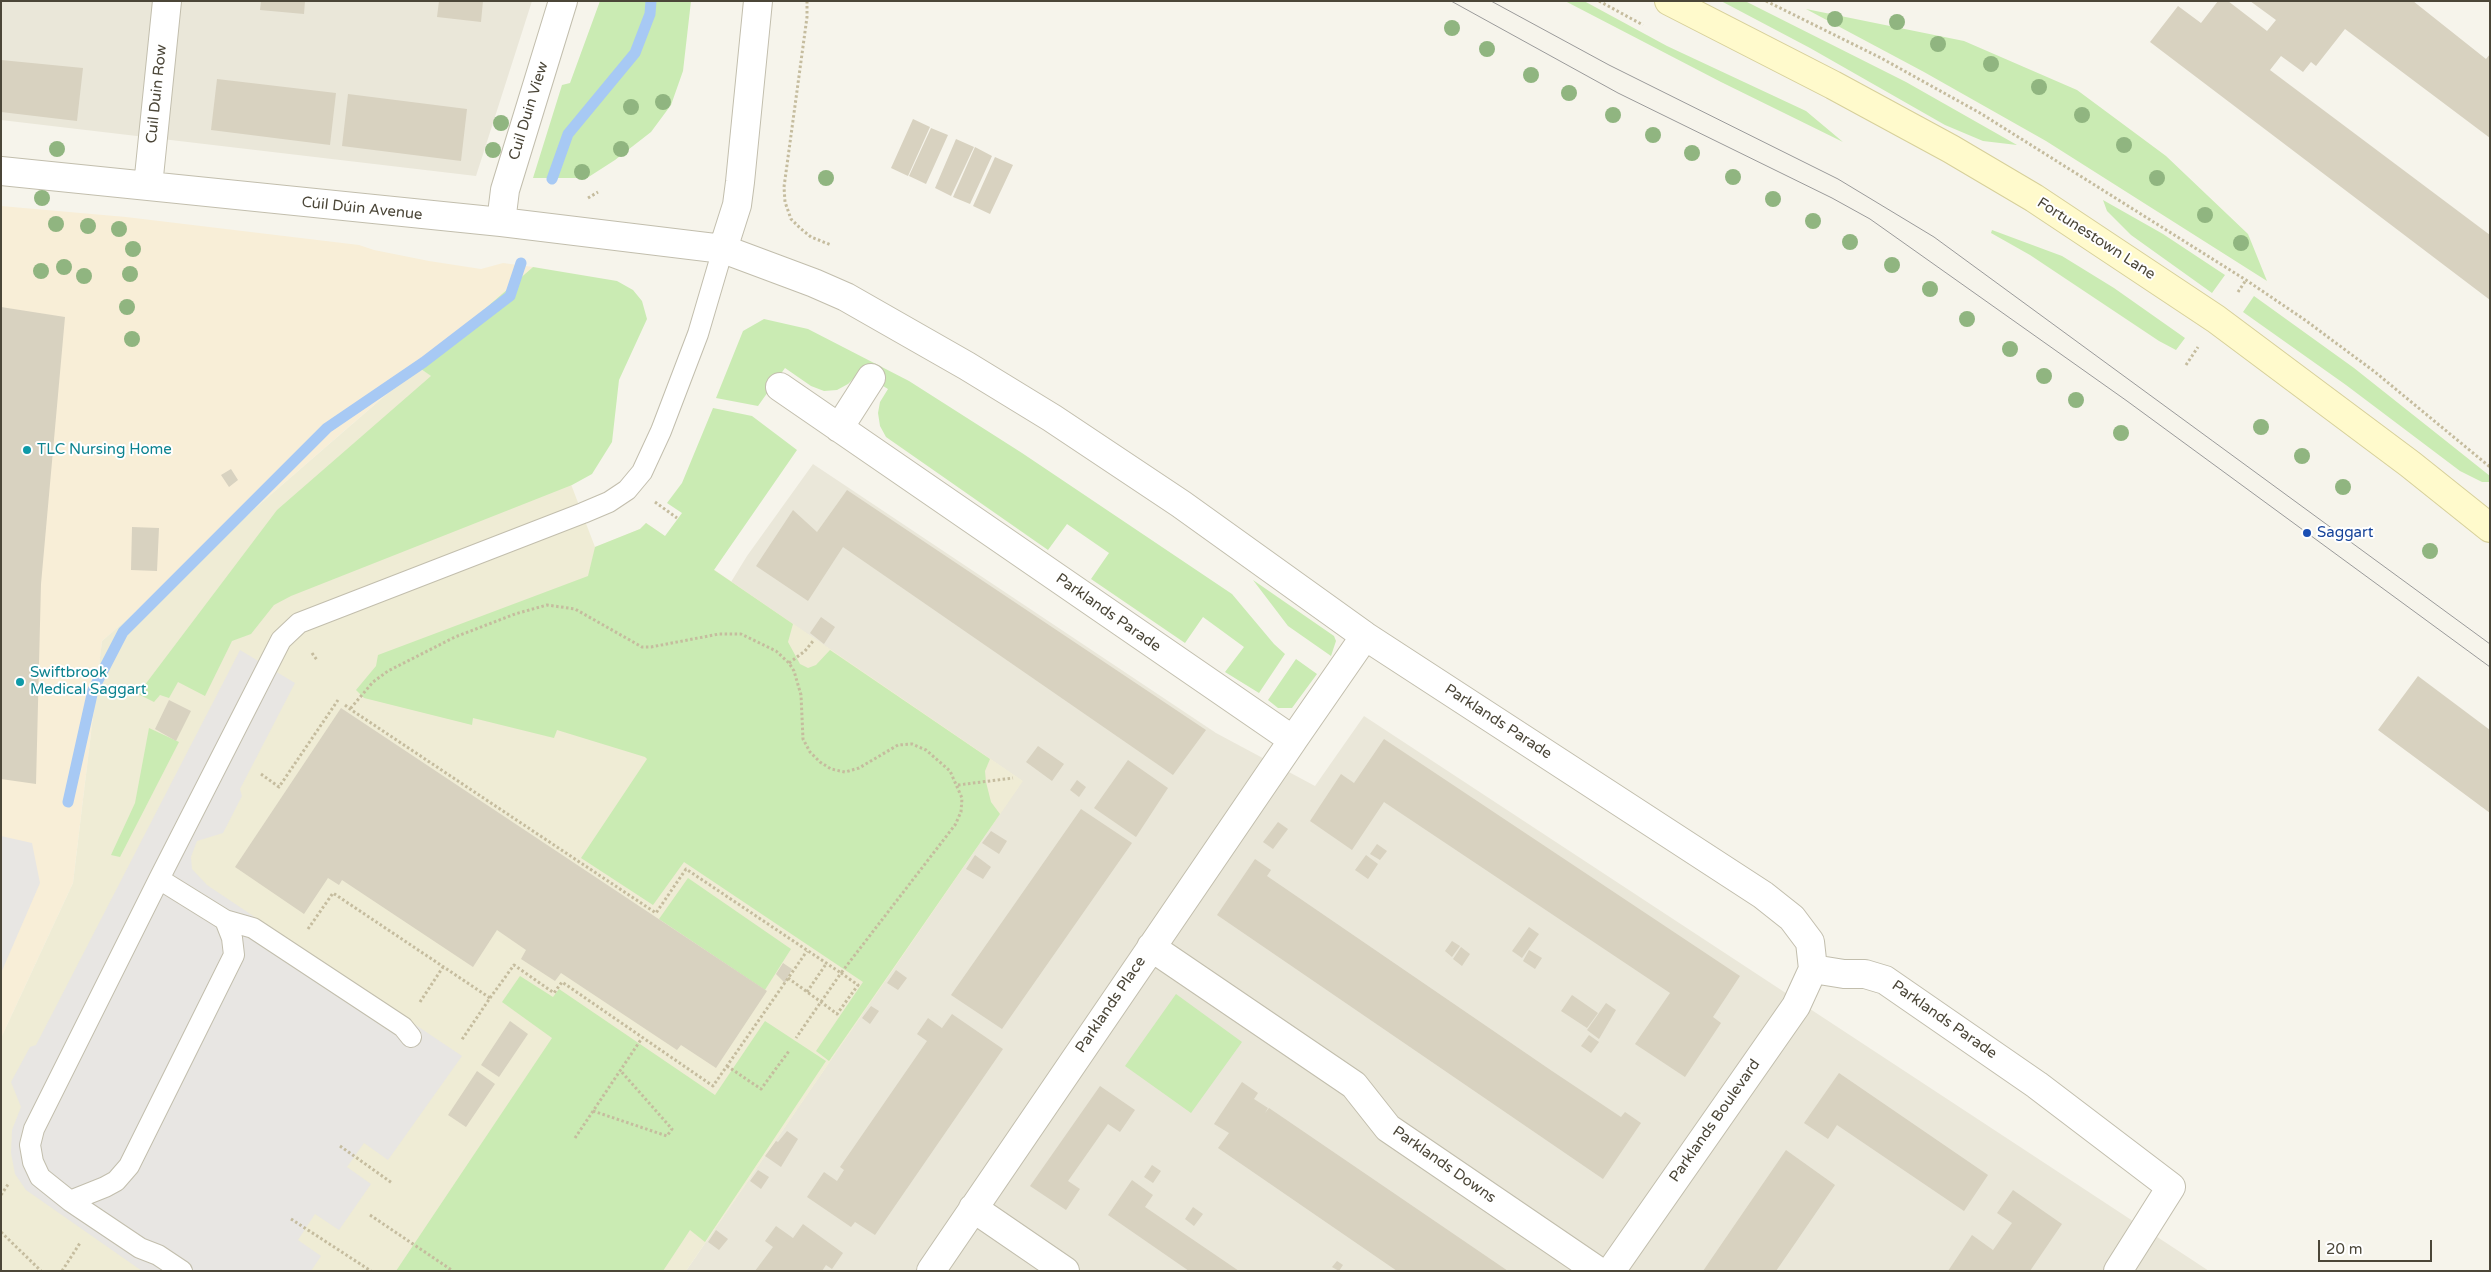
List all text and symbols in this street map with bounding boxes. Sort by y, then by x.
street label: Cuil Duin Row [143,44,171,144]
street label: Cuil Duin View [505,60,553,162]
street label: Cúil Dúin Avenue [301,194,423,224]
street label: Fortunestown Lane [2034,194,2158,284]
place label: TLC Nursing Home [37,441,172,459]
marker: TLC Nursing Home [21,444,33,456]
place label: Saggart [2317,524,2374,542]
marker: Saggart [2301,527,2313,539]
street label: Parklands Parade [1052,570,1164,656]
place label: Swiftbrook Medical Saggart [30,664,147,699]
marker: Swiftbrook Medical Saggart [14,676,26,688]
street label: Parklands Parade [1441,681,1555,763]
street label: Parklands Place [1072,953,1150,1057]
street label: Parklands Parade [1888,977,2000,1063]
street label: Parklands Boulevard [1666,1056,1764,1186]
street label: Parklands Downs [1389,1123,1499,1207]
scale bar [2321,1230,2435,1262]
text: 20 m [2326,1240,2363,1258]

